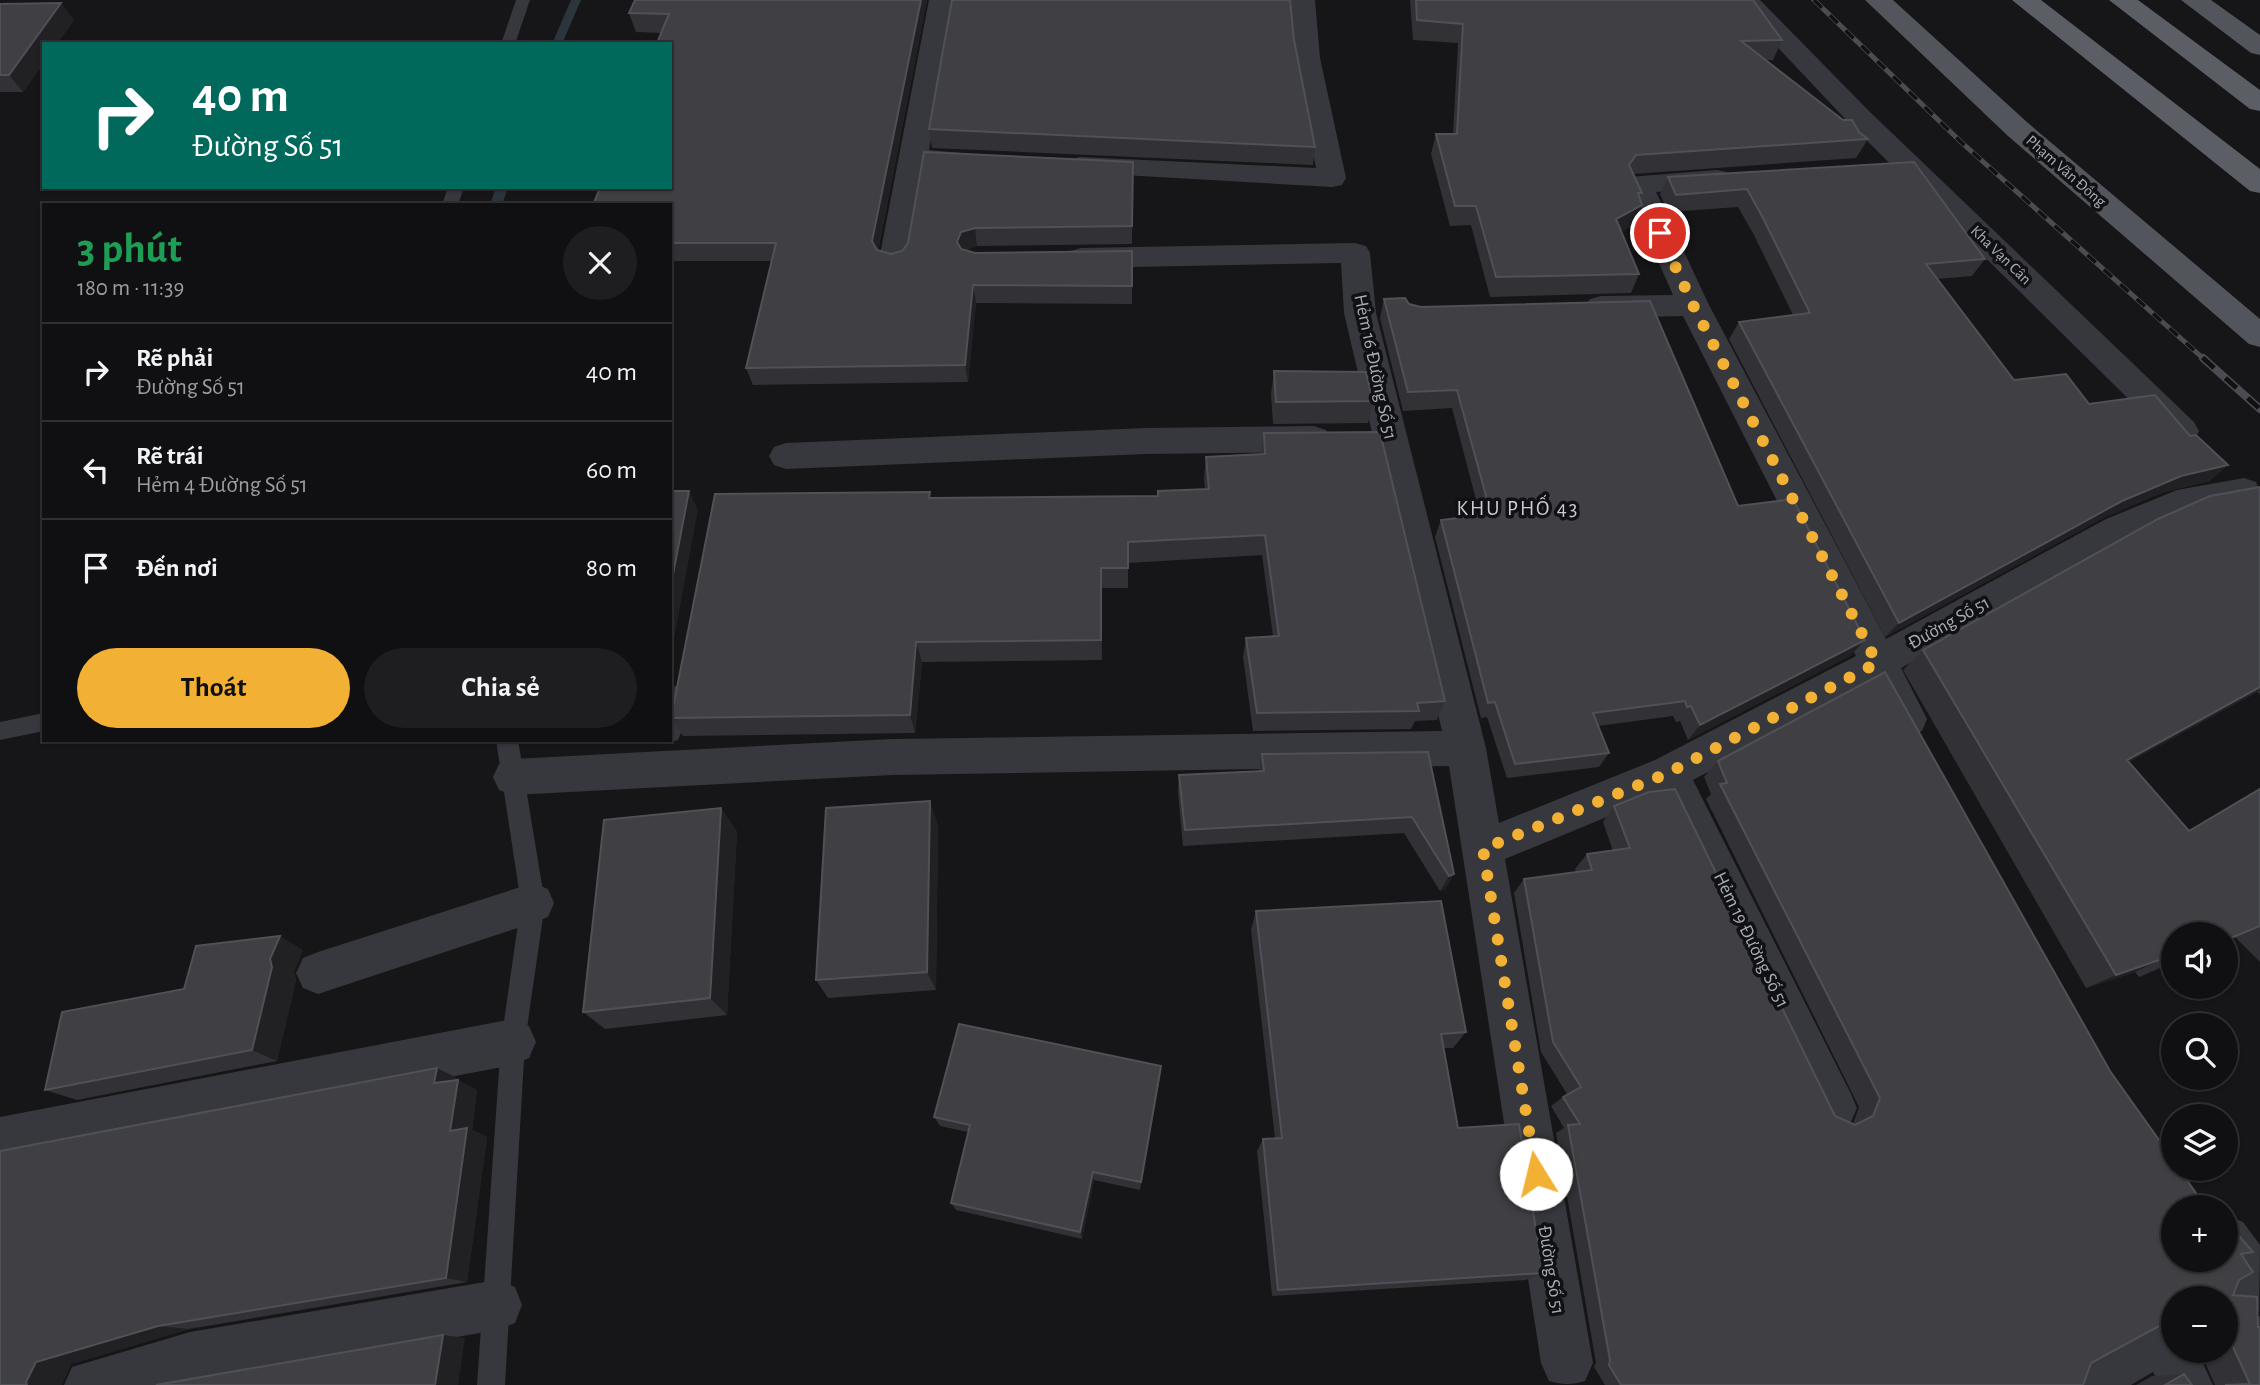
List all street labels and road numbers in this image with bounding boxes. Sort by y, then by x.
street label: Phạm Văn Đồng [2023,132,2109,210]
street label: Kha Vạn Cân [1968,222,2034,288]
street label: Hẻm 16 Đường Số 51 [1350,293,1400,441]
street label: Đường Số 51 [1905,593,1993,653]
street label: Hẻm 19 Đường Số 51 [1710,869,1792,1011]
street label: Đường Số 51 [1535,1224,1567,1316]

